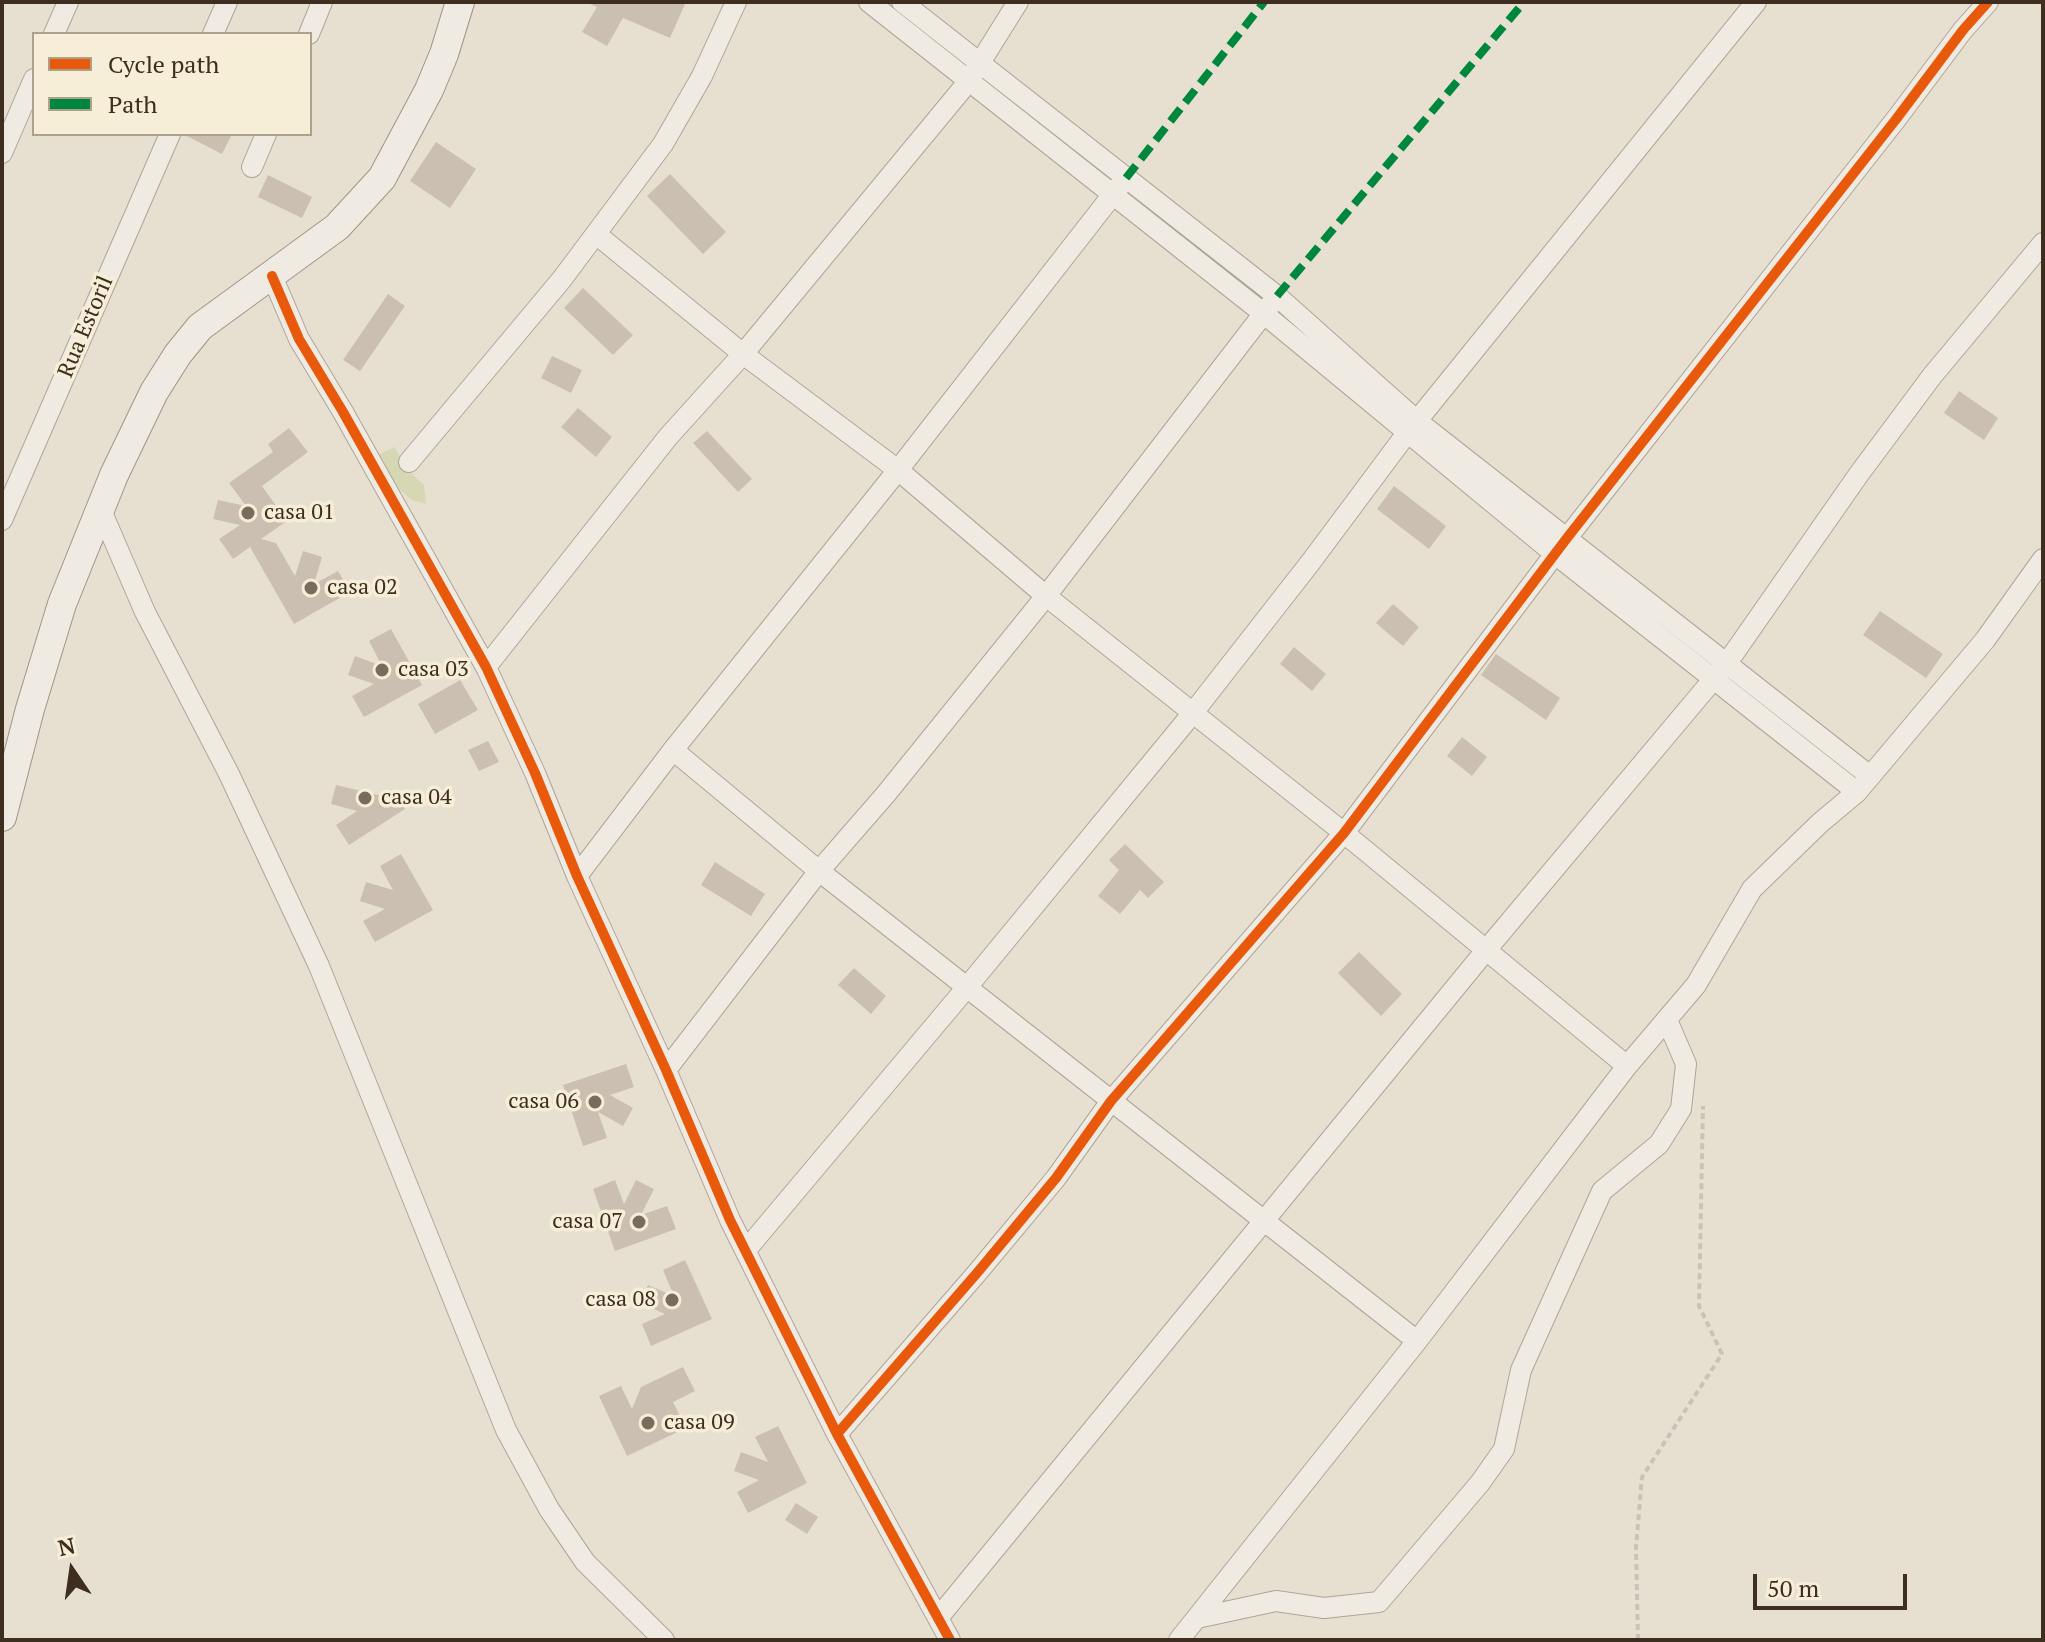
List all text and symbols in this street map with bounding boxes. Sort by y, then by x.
legend [32,32,312,136]
text: Cycle path [108,48,219,80]
text: Path [108,88,157,120]
street label: Rua Estoril [53,272,119,382]
place label: casa 01 [264,500,335,526]
marker: casa 01 [239,504,257,522]
place label: casa 02 [327,575,398,601]
marker: casa 02 [302,579,320,597]
place label: casa 03 [398,657,469,683]
marker: casa 03 [373,661,391,679]
place label: casa 04 [381,785,452,811]
marker: casa 04 [356,789,374,807]
place label: casa 06 [508,1089,579,1115]
marker: casa 06 [586,1093,604,1111]
place label: casa 07 [552,1209,623,1235]
marker: casa 07 [630,1213,648,1231]
place label: casa 08 [585,1287,656,1313]
marker: casa 08 [663,1291,681,1309]
place label: casa 09 [664,1410,735,1436]
marker: casa 09 [639,1414,657,1432]
north arrow [32,1530,112,1610]
text: N [55,1530,78,1562]
scale bar [1757,1558,1911,1608]
text: 50 m [1767,1572,1819,1604]

